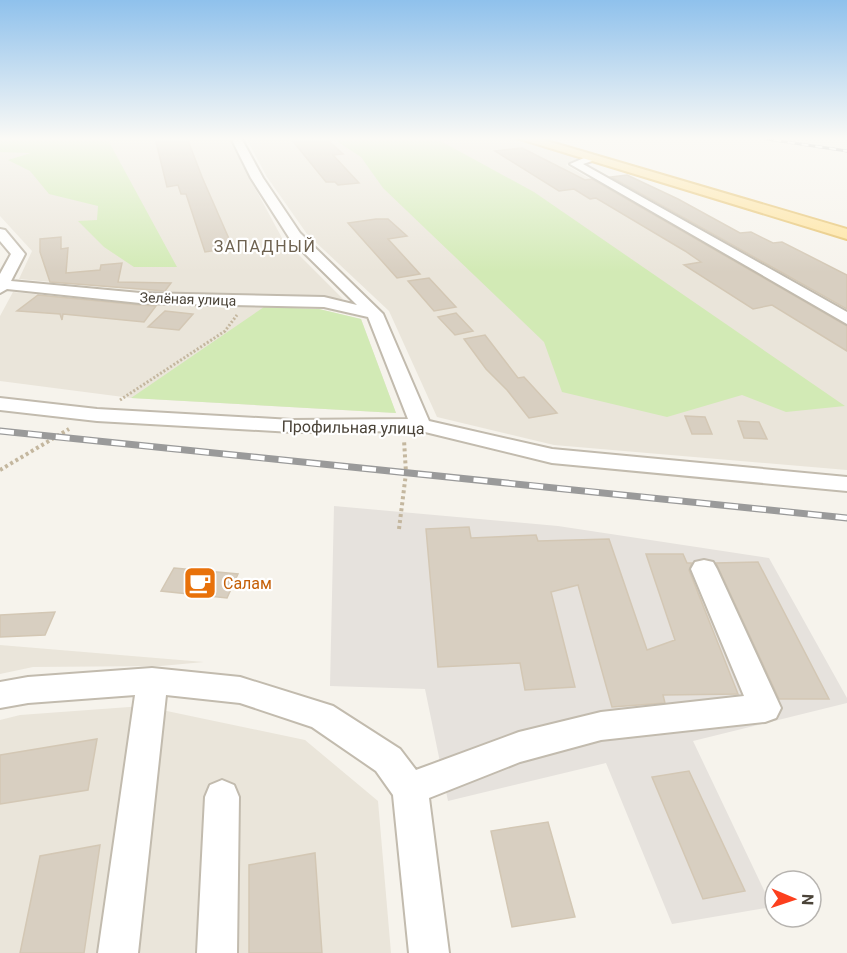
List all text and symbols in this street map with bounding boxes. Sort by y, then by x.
district label: ЗАПАДНЫЙ [214,237,316,256]
street label: Зелёная улица [139,289,237,309]
street label: Профильная улица [281,417,425,438]
cafe icon: Салам [182,565,218,601]
place label: Салам [223,574,272,593]
north arrow [763,869,823,929]
text: N [798,894,817,905]

